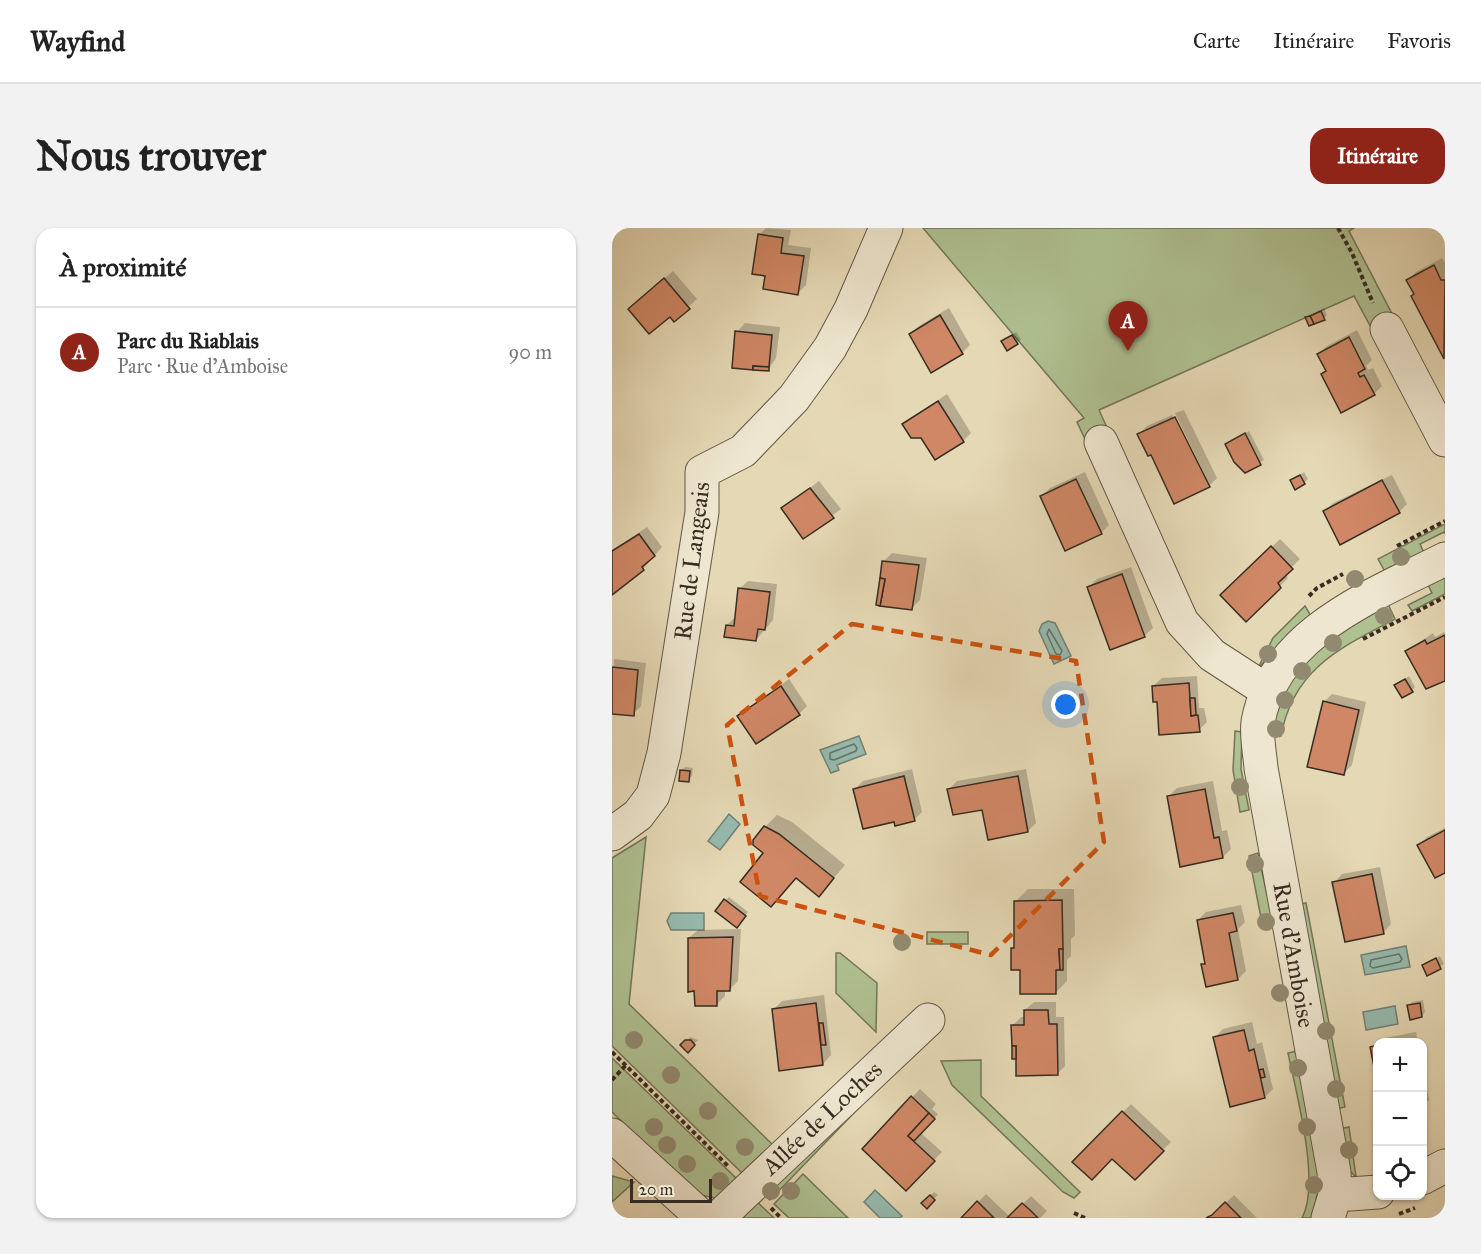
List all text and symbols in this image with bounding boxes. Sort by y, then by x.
text: Wayfind [30,24,125,59]
text: Carte [1193,28,1240,54]
text: Itinéraire [1273,28,1354,54]
text: Favoris [1387,28,1451,54]
button: Itinéraire [1310,128,1445,184]
text: Nous trouver [36,130,266,182]
text: À proximité [60,251,186,283]
pin: A [1108,302,1148,351]
text: Parc du Riablais [117,327,259,354]
text: A [73,340,86,364]
text: 90 m [509,340,552,364]
text: Parc · Rue d'Amboise [117,354,288,378]
street label: Rue de Langeais [667,480,717,642]
your location [1051,690,1080,719]
street label: Rue d'Amboise [1266,880,1322,1030]
map controls [1373,1038,1427,1200]
button: + [1373,1038,1427,1092]
street label: Allée de Loches [755,1055,888,1182]
button: − [1373,1092,1427,1146]
button: locate [1373,1146,1427,1200]
scale bar [630,1176,712,1204]
text: 20 m [639,1180,673,1199]

